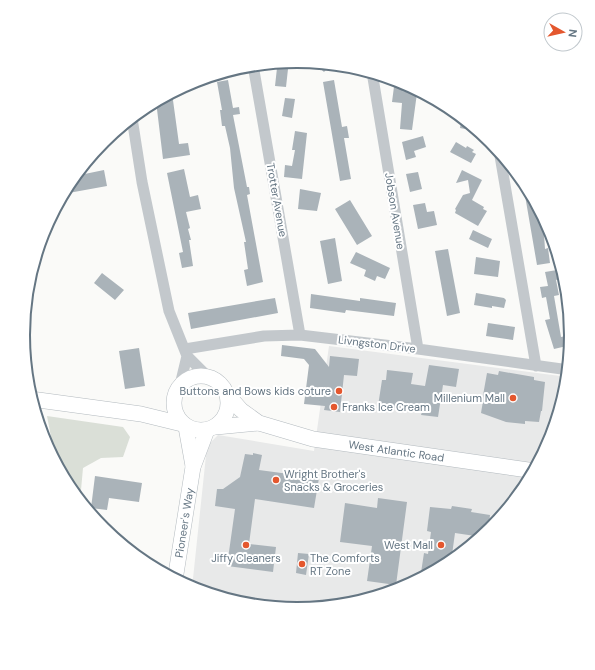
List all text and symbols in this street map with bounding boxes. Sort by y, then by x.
north arrow [543,12,583,52]
text: N [565,28,580,38]
street label: Trotter Avenue [264,162,290,238]
street label: Jobson Avenue [382,172,408,250]
street label: Livngston Drive [337,332,417,356]
place label: Buttons and Bows kids coture [180,384,331,398]
marker: Buttons and Bows kids coture [334,386,344,396]
place label: Millenium Mall [434,391,505,405]
marker: Millenium Mall [508,393,518,403]
place label: Franks Ice Cream [342,400,430,414]
marker: Franks Ice Cream [329,402,339,412]
street label: West Atlantic Road [348,437,445,465]
place label: Wright Brother's Snacks & Groceries [284,467,383,494]
marker: Wright Brother's Snacks & Groceries [271,475,281,485]
street label: Pioneer's Way [172,487,197,559]
place label: West Mall [384,538,433,552]
marker: Jiffy Cleaners [241,540,251,550]
marker: West Mall [436,540,446,550]
place label: Jiffy Cleaners [211,551,281,565]
place label: The Comforts RT Zone [310,551,380,578]
marker: The Comforts RT Zone [297,559,307,569]

